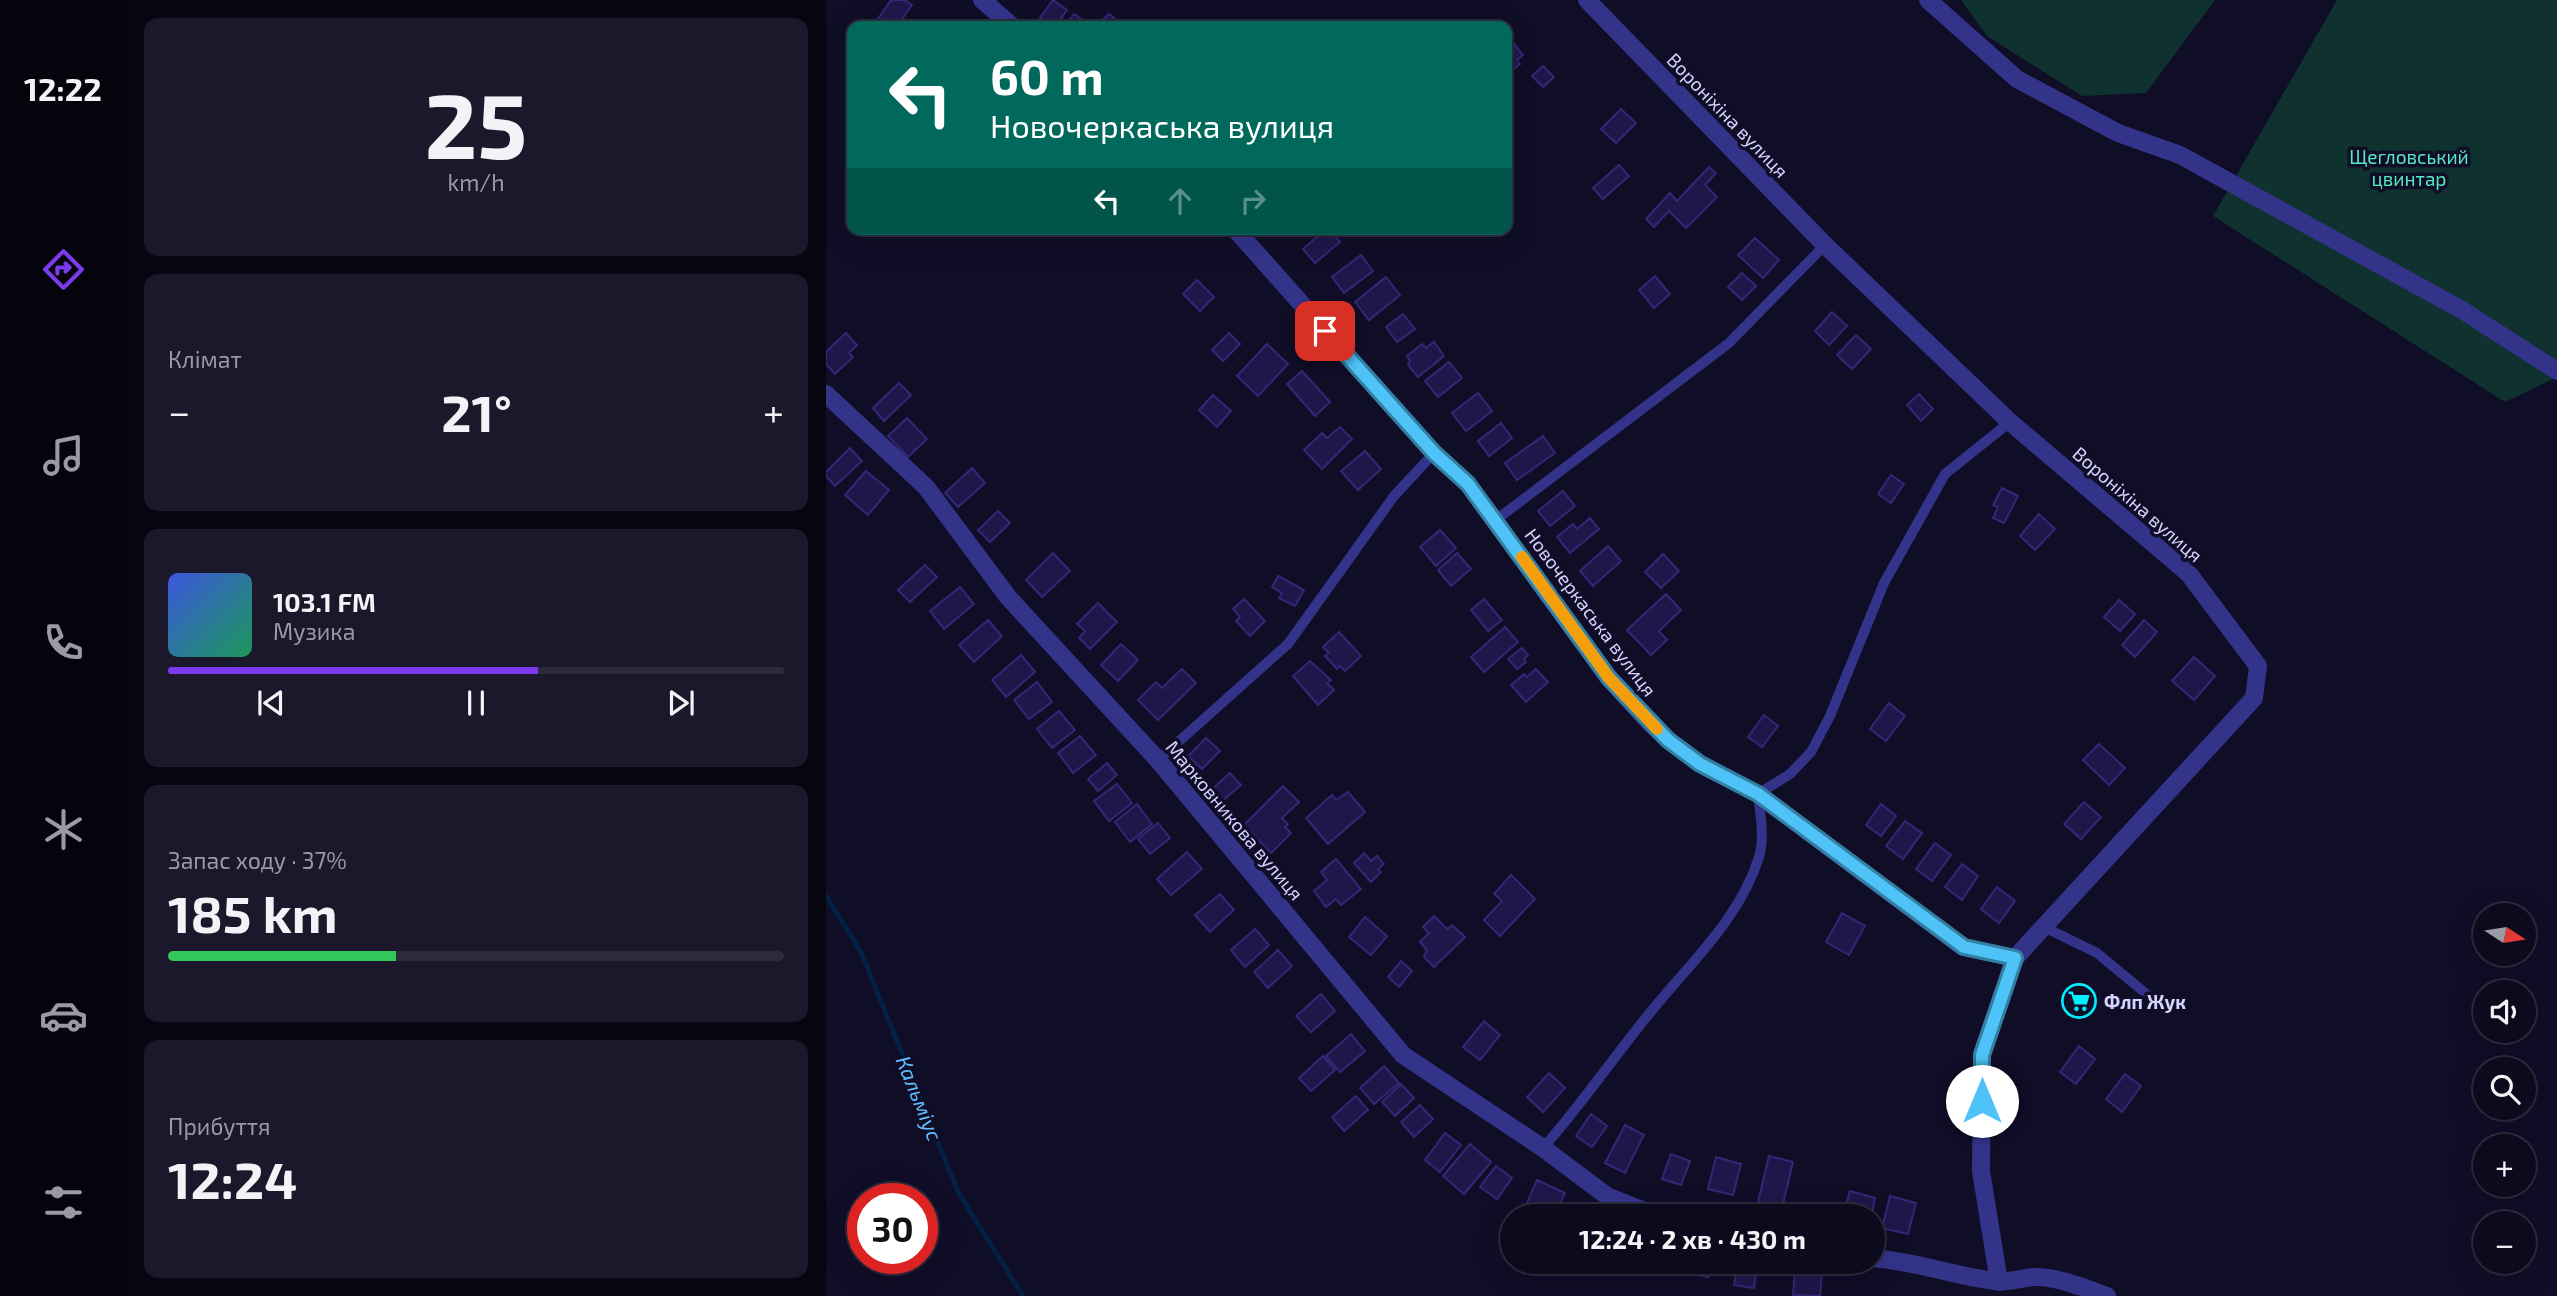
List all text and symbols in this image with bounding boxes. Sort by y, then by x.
text: 60 m [990,46,1104,105]
street label: Вороніхіна вулиця [1662,48,1793,183]
icon: left [875,49,966,140]
text: 25 [424,68,528,177]
text: 12:22 [24,69,102,107]
text: Новочеркаська вулиця [990,106,1334,144]
park label: Щегловський цвинтар [2349,145,2469,190]
text: km/h [447,168,505,196]
icon: left [1088,182,1126,220]
icon: ahead [1161,182,1199,220]
icon: right [1234,182,1272,220]
icon: directions [39,245,88,294]
pin [1295,301,1355,361]
icon: arrive [1306,312,1344,350]
text: Клімат [168,345,242,373]
text: 21° [441,380,512,442]
text: − [168,388,190,434]
text: + [763,388,784,434]
icon: music [39,431,88,480]
street label: Вороніхіна вулиця [2068,441,2208,567]
street label: Новочеркаська вулиця [1520,523,1662,701]
text: 103.1 FM [273,586,376,617]
text: Музика [273,617,355,645]
icon: phone [39,618,88,667]
icon: previous [252,684,290,722]
icon: pause [457,684,495,722]
icon: next [662,684,700,722]
street label: Марковникова вулиця [1161,735,1309,905]
icon: climate [39,805,88,854]
text: Запас ходу · 37% [168,846,347,874]
text: 185 km [168,881,338,943]
north arrow [2473,903,2536,966]
map controls [2473,903,2536,1274]
button: sound [2473,980,2536,1043]
supermarket icon: Флп Жук [2060,982,2098,1020]
place label: Флп Жук [2104,990,2186,1013]
icon: car [39,991,88,1040]
water label: Кальміус [892,1052,948,1144]
button: search [2473,1057,2536,1120]
position arrow [1945,1064,2019,1138]
text: Прибуття [168,1112,271,1140]
button: + [2473,1134,2536,1197]
text: 12:24 [168,1147,297,1209]
icon: filters [39,1178,88,1227]
speed limit sign: 30 [847,1183,938,1274]
button: − [2473,1211,2536,1274]
text: 12:24 · 2 хв · 430 m [1579,1223,1806,1254]

